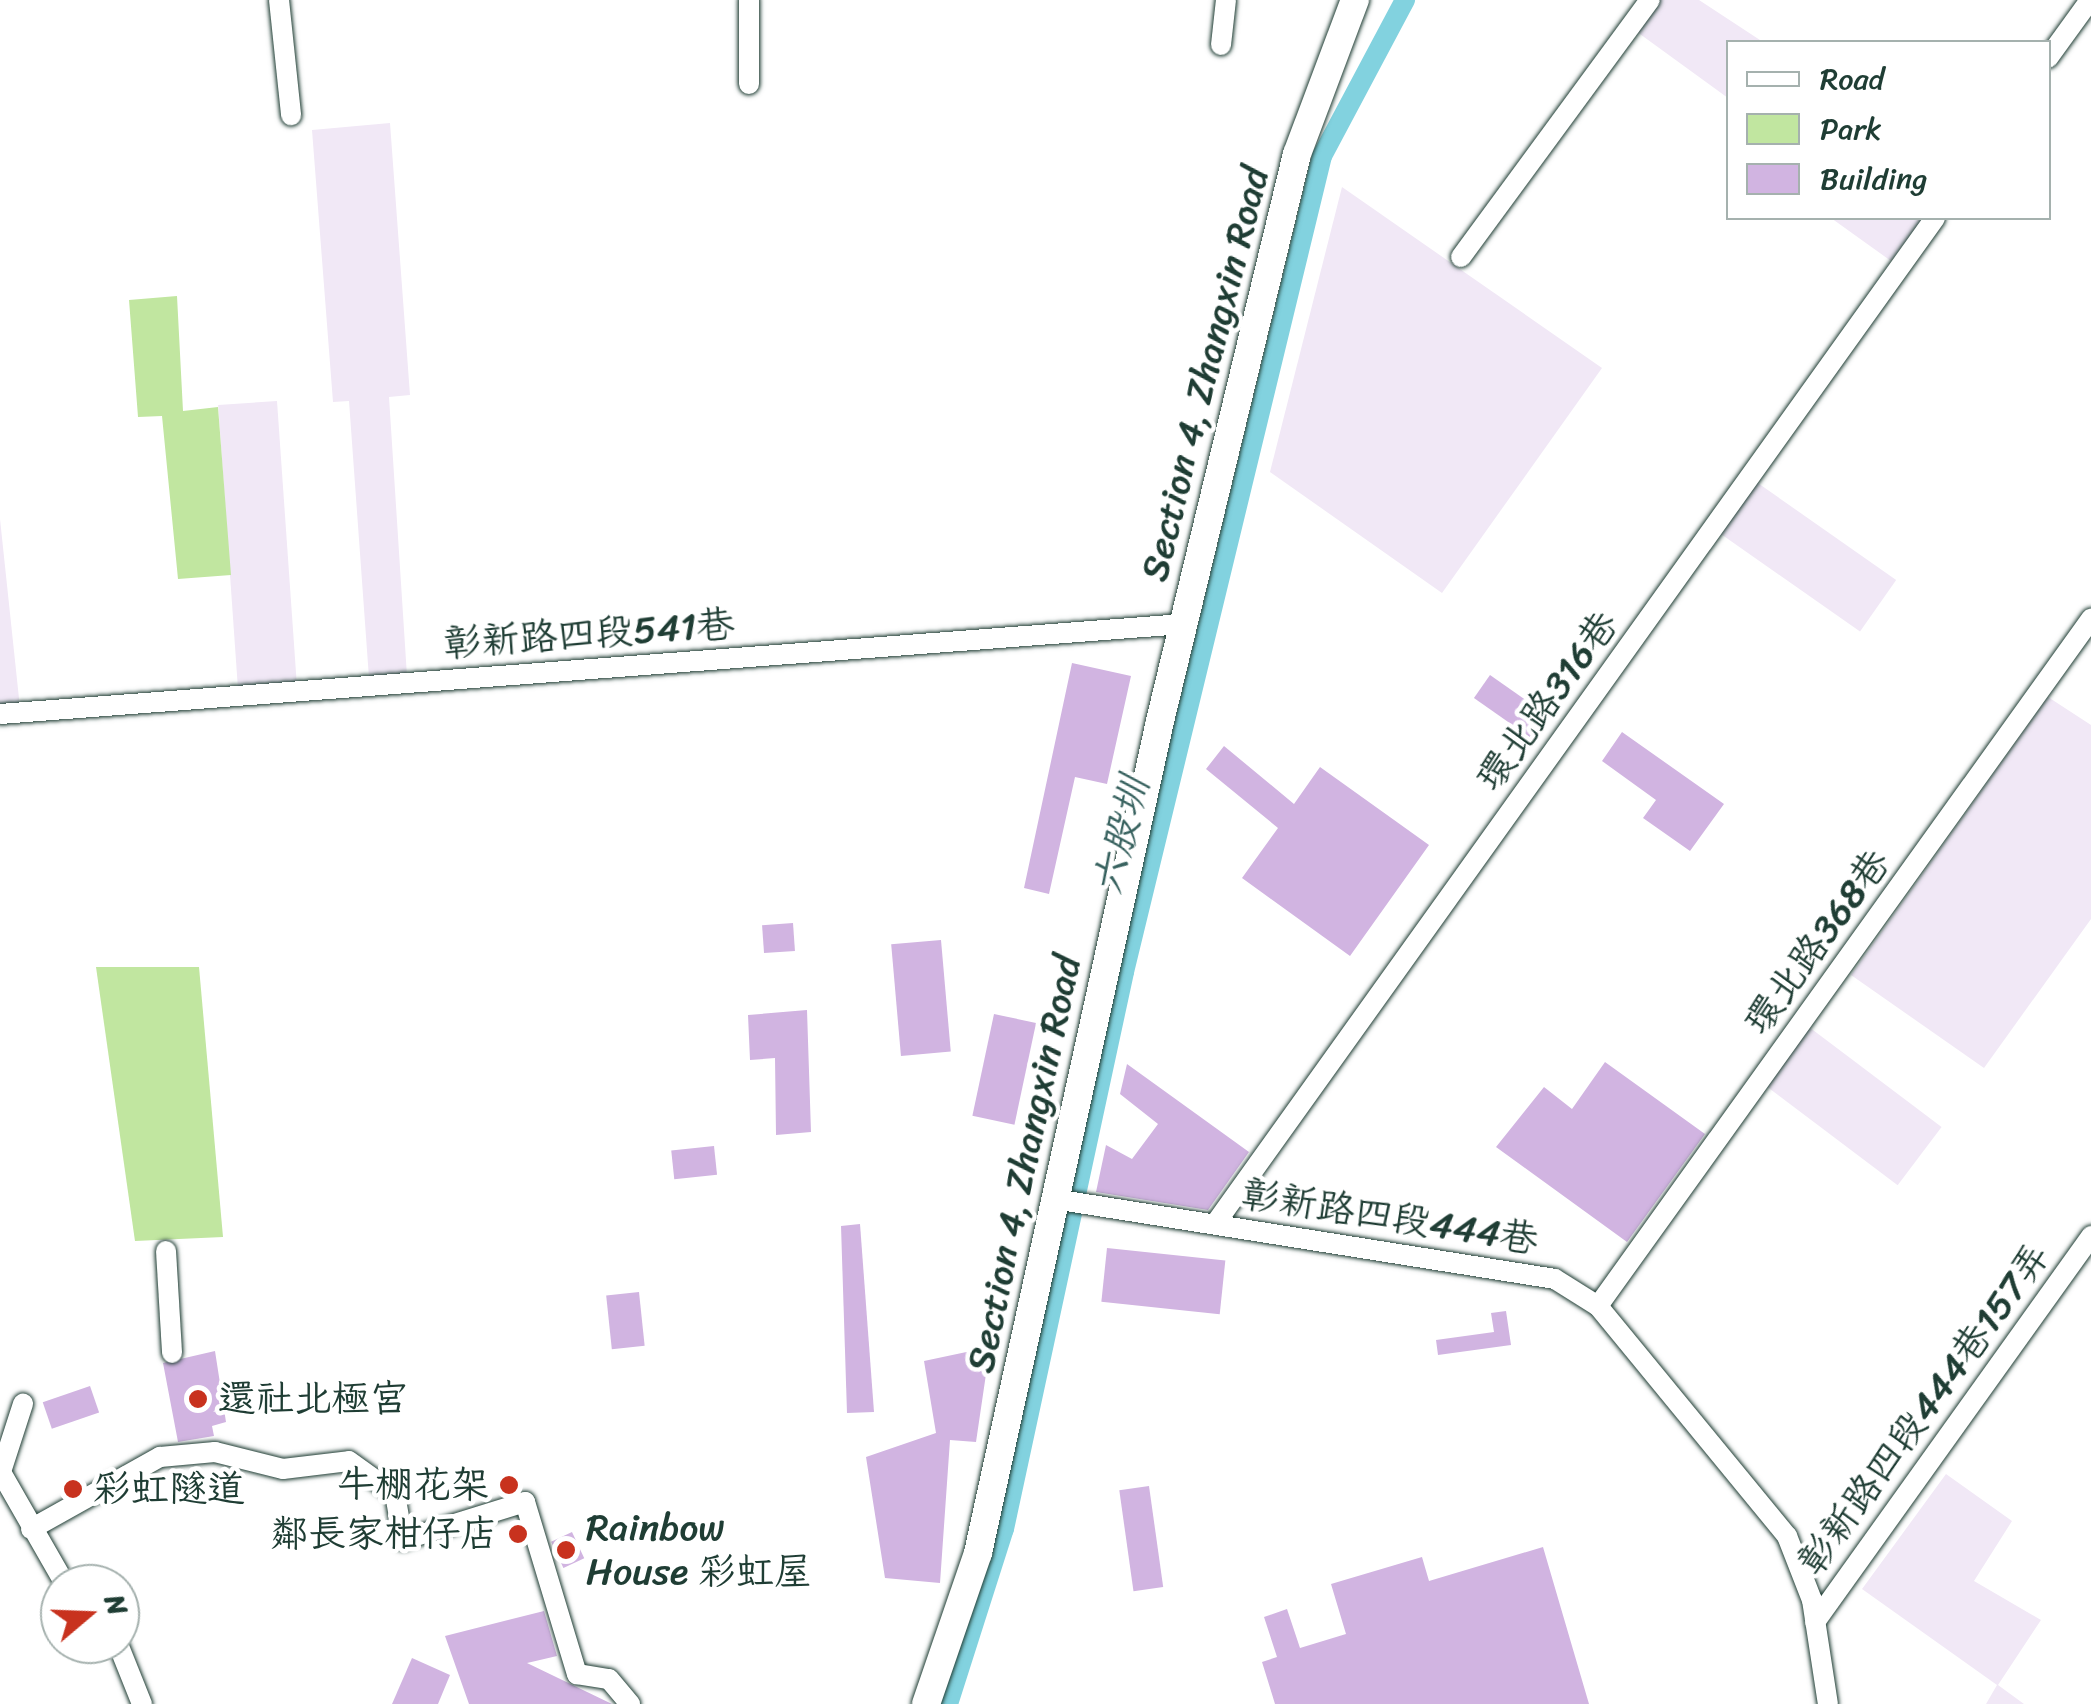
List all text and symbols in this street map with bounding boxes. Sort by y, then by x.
legend [1726,40,2051,220]
text: Road [1820,52,1884,106]
text: Park [1820,102,1882,156]
text: Building [1820,152,1927,206]
street label: Section 4, Zhangxin Road [1131,162,1279,586]
street label: 彰新路四段541巷 [442,601,736,667]
street label: 環北路316巷 [1467,602,1627,800]
water label: 六股圳 [1083,772,1159,900]
street label: 環北路368巷 [1735,841,1899,1043]
street label: Section 4, Zhangxin Road [957,951,1091,1377]
street label: 彰新路四段444巷 [1239,1171,1541,1263]
street label: 彰新路四段444巷157弄 [1788,1234,2060,1584]
place label: 還社北極宮 [218,1376,408,1422]
marker: 還社北極宮 [187,1388,209,1410]
place label: 牛棚花架 [337,1462,489,1508]
place label: 彩虹隧道 [93,1466,245,1512]
marker: 牛棚花架 [498,1474,520,1496]
marker: 彩虹隧道 [62,1478,84,1500]
place label: Rainbow House 彩虹屋 [586,1505,812,1595]
place label: 鄰長家柑仔店 [270,1511,498,1557]
marker: 鄰長家柑仔店 [507,1523,529,1545]
marker: Rainbow House 彩虹屋 [555,1539,577,1561]
north arrow [40,1564,140,1664]
text: N [91,1588,143,1622]

